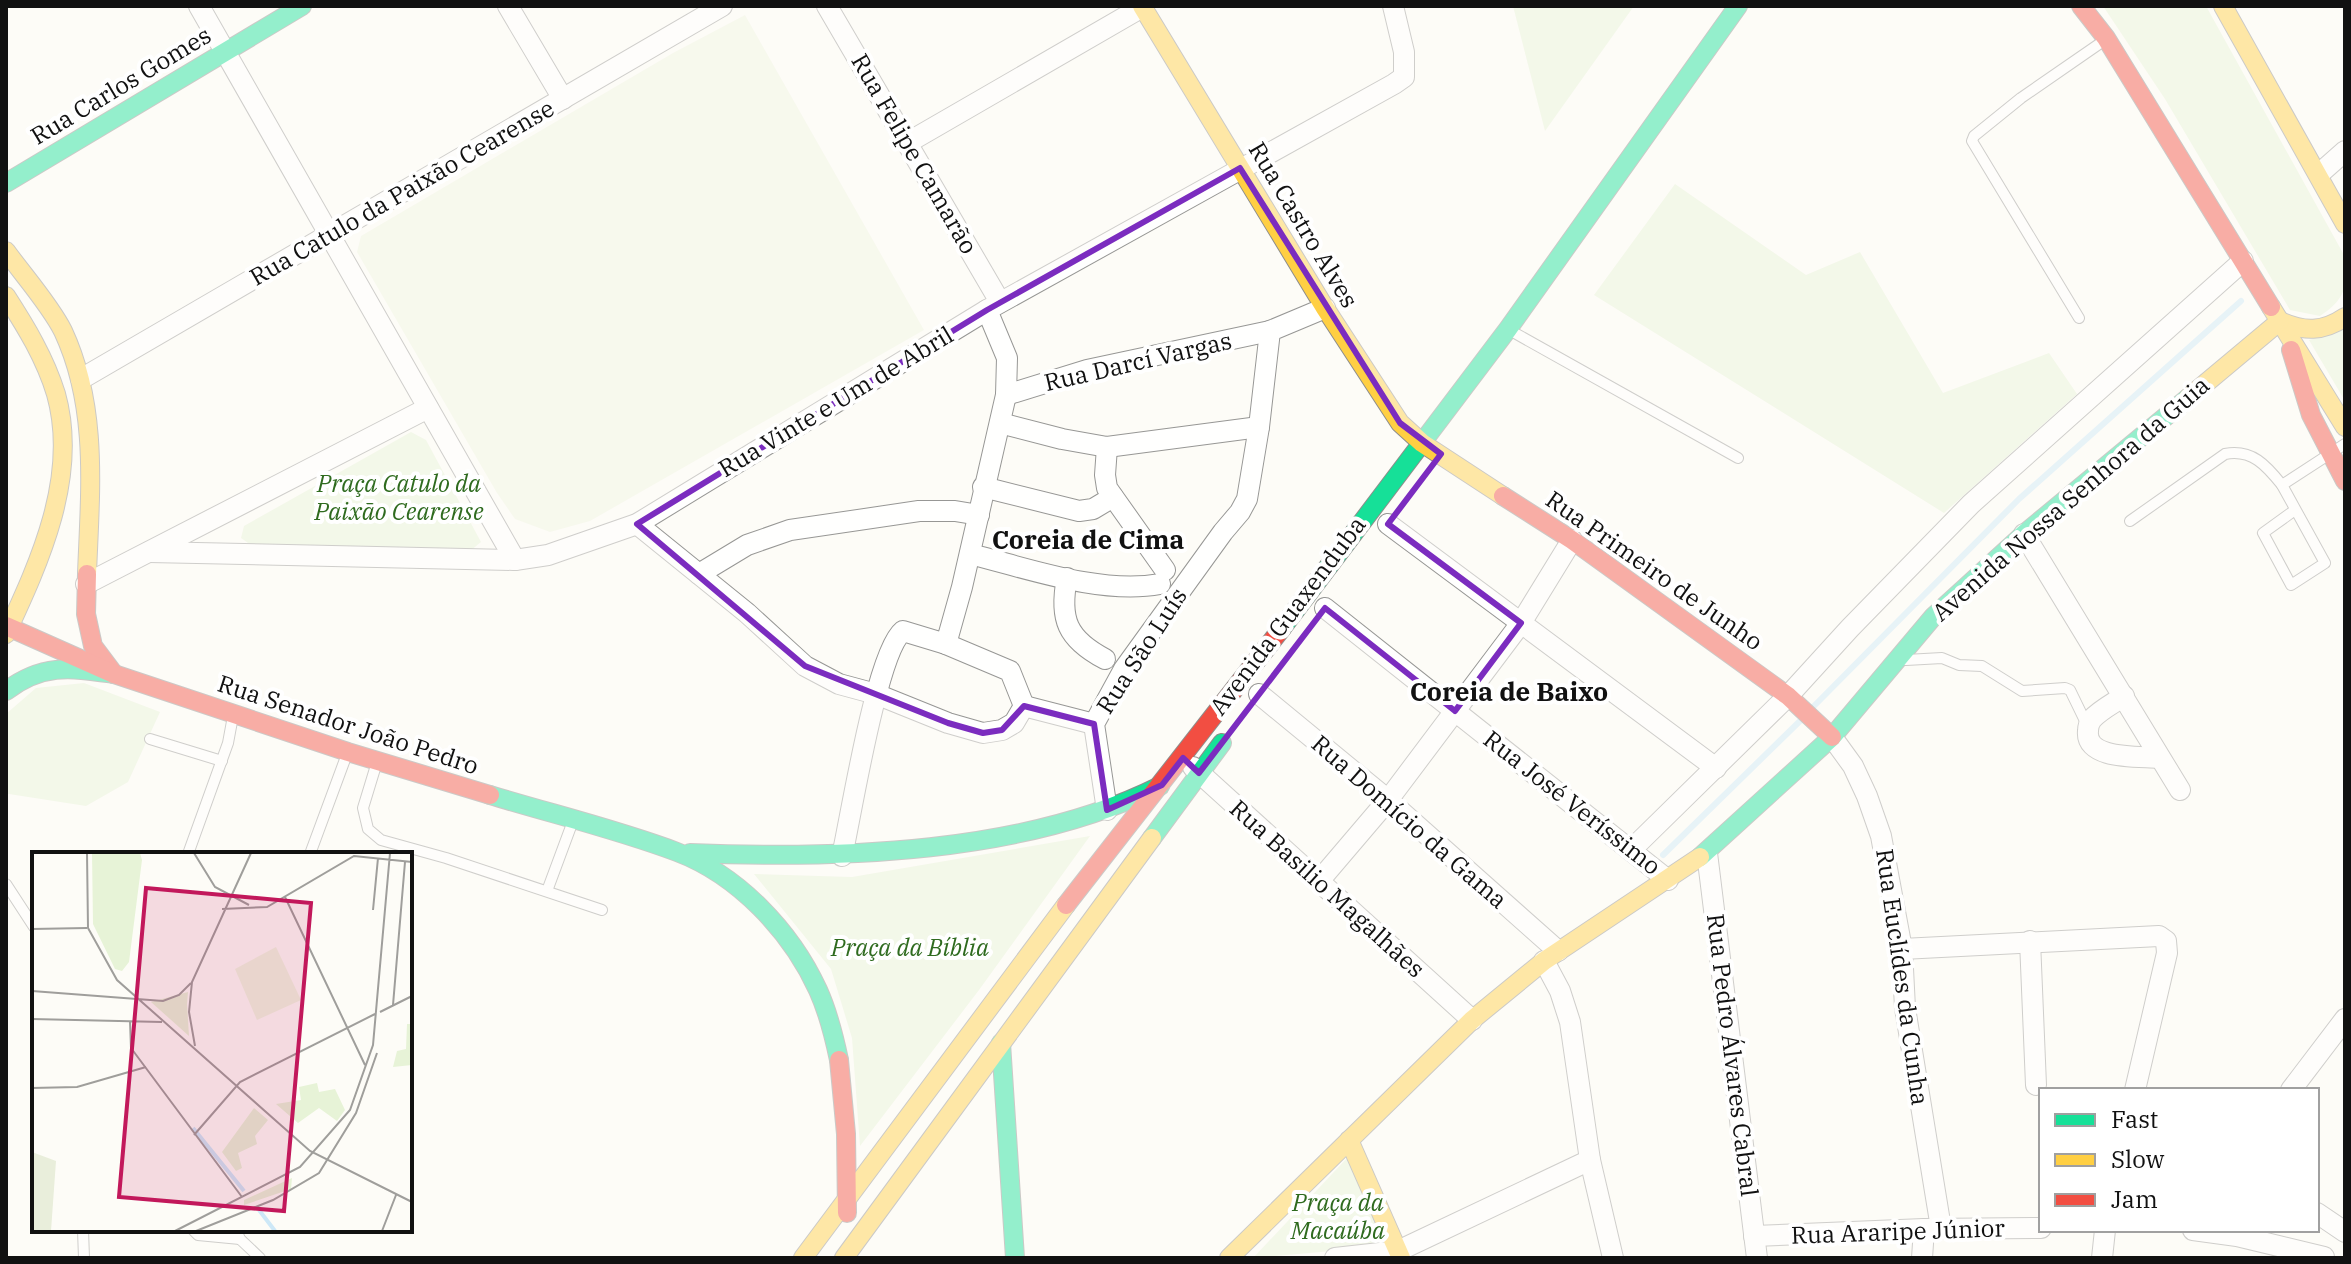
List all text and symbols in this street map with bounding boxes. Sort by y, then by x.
street label: Rua Carlos Gomes [24,19,217,152]
street label: Rua Felipe Camarão [844,48,985,259]
street label: Rua Catulo da Paixão Cearense [243,92,560,293]
street label: Rua Castro Alves [1242,136,1366,313]
street label: Rua Vinte e Um de Abril [712,318,959,484]
street label: Rua Darcí Vargas [1041,324,1235,398]
street label: Avenida Nossa Senhora da Guia [1925,369,2216,628]
park label: Praça Catulo da Paixão Cearense [313,467,484,527]
street label: Rua Primeiro de Junho [1540,483,1769,657]
street label: Avenida Guaxenduba [1202,509,1373,721]
district label: Coreia de Cima [992,522,1184,556]
street label: Rua São Luís [1089,581,1194,720]
street label: Rua Senador João Pedro [214,667,483,781]
district label: Coreia de Baixo [1410,674,1608,708]
street label: Rua José Veríssimo [1477,723,1668,882]
street label: Rua Domício da Gama [1305,727,1514,915]
street label: Rua Basilio Magalhães [1223,792,1432,984]
street label: Rua Euclídes da Cunha [1869,847,1937,1107]
inset map [32,852,412,1232]
street label: Rua Pedro Álvares Cabral [1700,912,1766,1198]
park label: Praça da Bíblia [830,931,989,963]
legend [2039,1088,2319,1232]
text: Fast [2111,1103,2158,1135]
text: Slow [2111,1143,2165,1175]
text: Jam [2111,1183,2158,1215]
park label: Praça da Macaúba [1290,1186,1385,1246]
street label: Rua Araripe Júnior [1790,1211,2006,1251]

